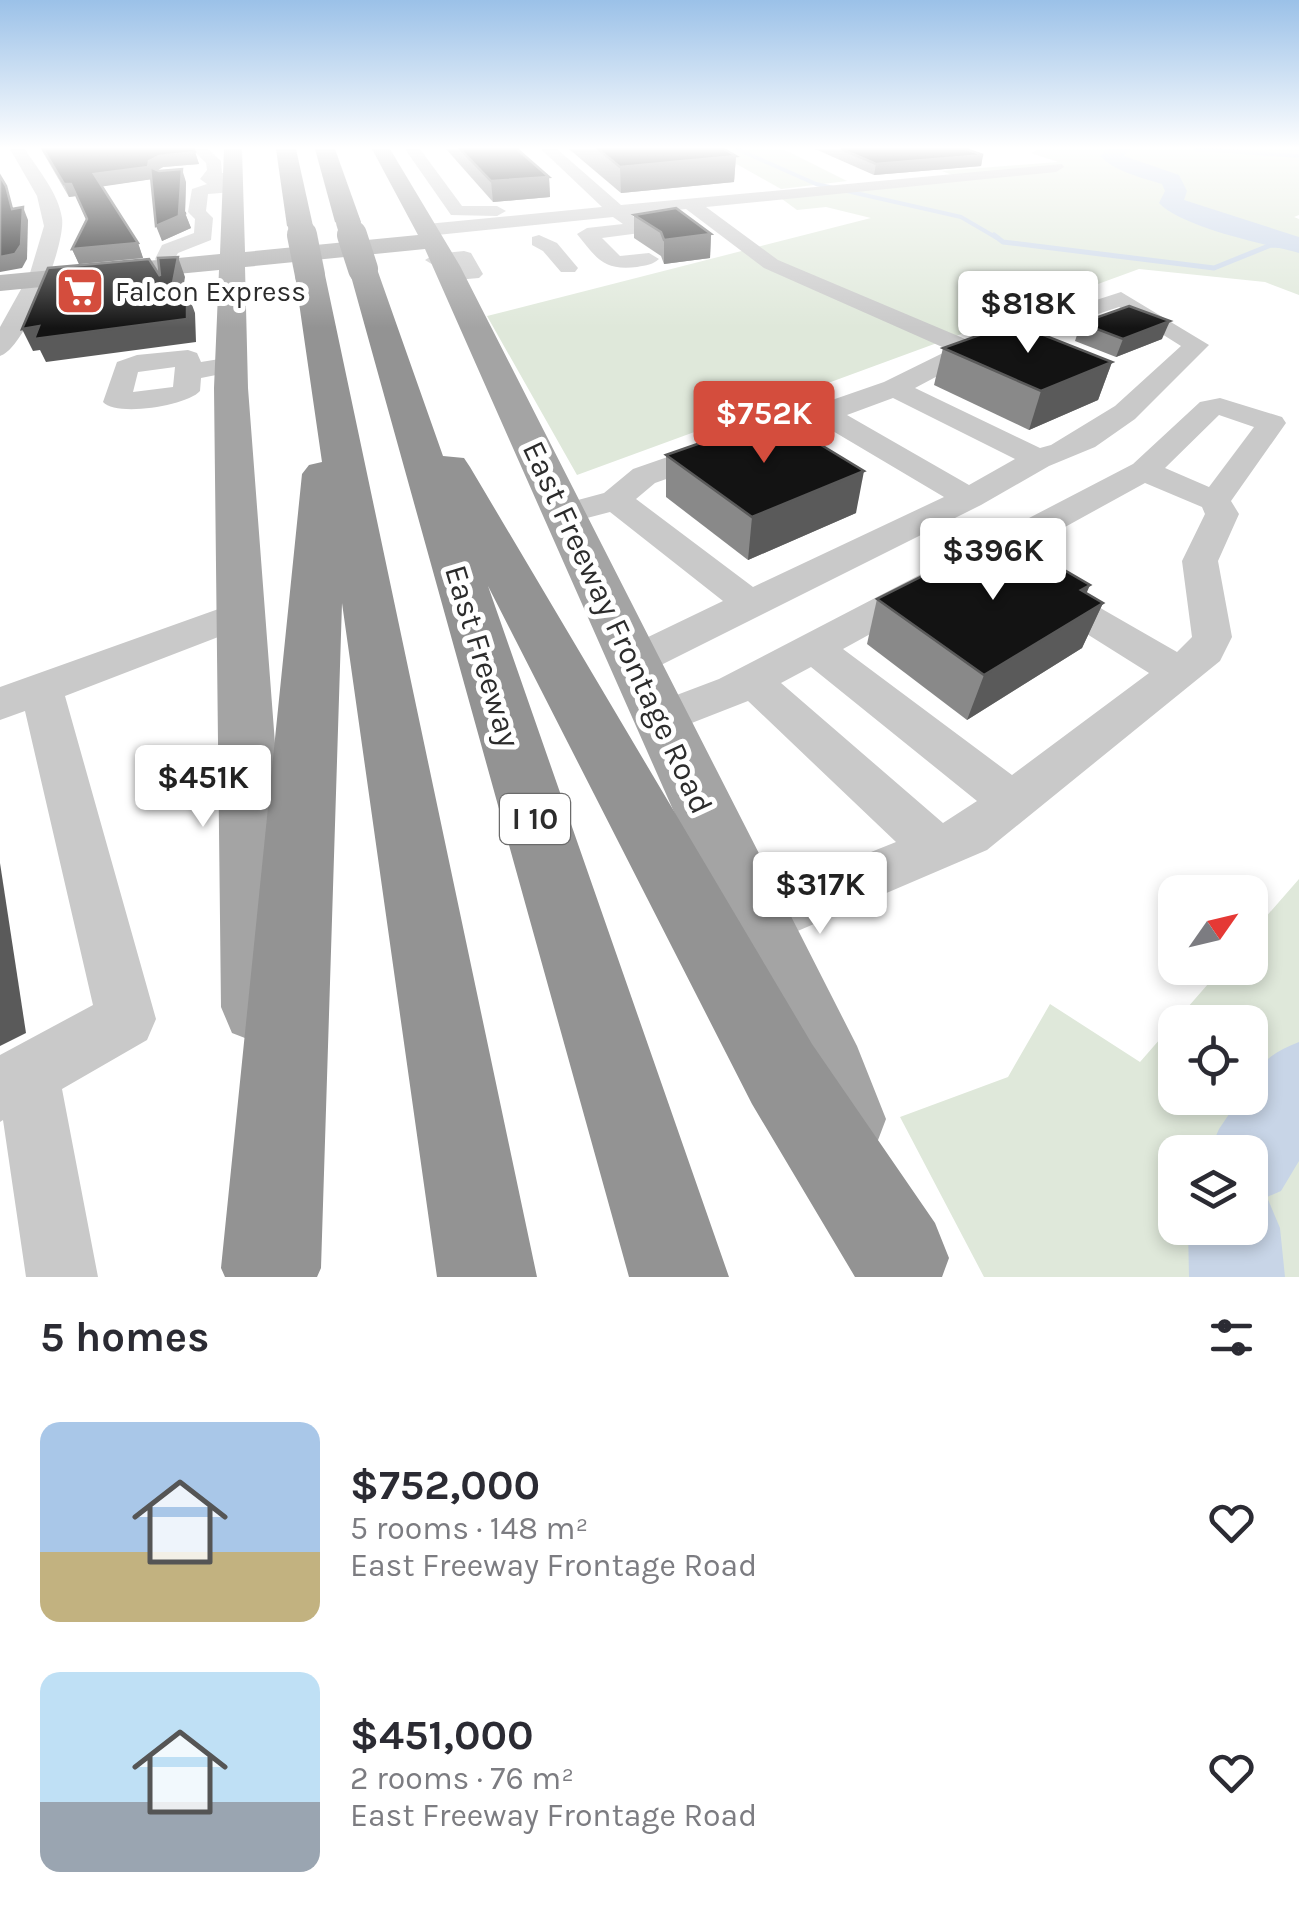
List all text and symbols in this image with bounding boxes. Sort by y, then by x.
supermarket icon: Falcon Express [54,265,106,317]
pin: $818K [958,271,1098,356]
place label: Falcon Express [115,275,306,308]
text: $818K [980,285,1076,322]
pin: $752K [694,381,834,466]
text: $752K [716,395,812,432]
street label: East Freeway Frontage Road [515,435,720,820]
pin: $396K [923,518,1063,603]
text: $396K [942,532,1044,569]
street label: East Freeway [437,560,528,752]
pin: $451K [133,745,273,830]
text: $451K [157,759,249,796]
road number: I 10 [500,794,570,844]
pin: $317K [750,852,890,937]
text: $317K [775,866,865,903]
north arrow [1158,875,1268,985]
map controls [1158,875,1268,1245]
button: locate [1158,1005,1268,1115]
button: layers [1158,1135,1268,1245]
icon: filters [1204,1310,1259,1365]
text: 5 homes [40,1312,209,1362]
text: $752,000 [350,1460,540,1510]
icon: home [120,1462,240,1582]
icon: heart [1204,1495,1259,1550]
text: 5 rooms · 148 m² [350,1510,588,1547]
text: East Freeway Frontage Road [350,1547,757,1584]
text: $451,000 [350,1710,534,1760]
icon: home [120,1712,240,1832]
icon: heart [1204,1745,1259,1800]
text: 2 rooms · 76 m² [350,1760,574,1797]
text: East Freeway Frontage Road [350,1797,757,1834]

